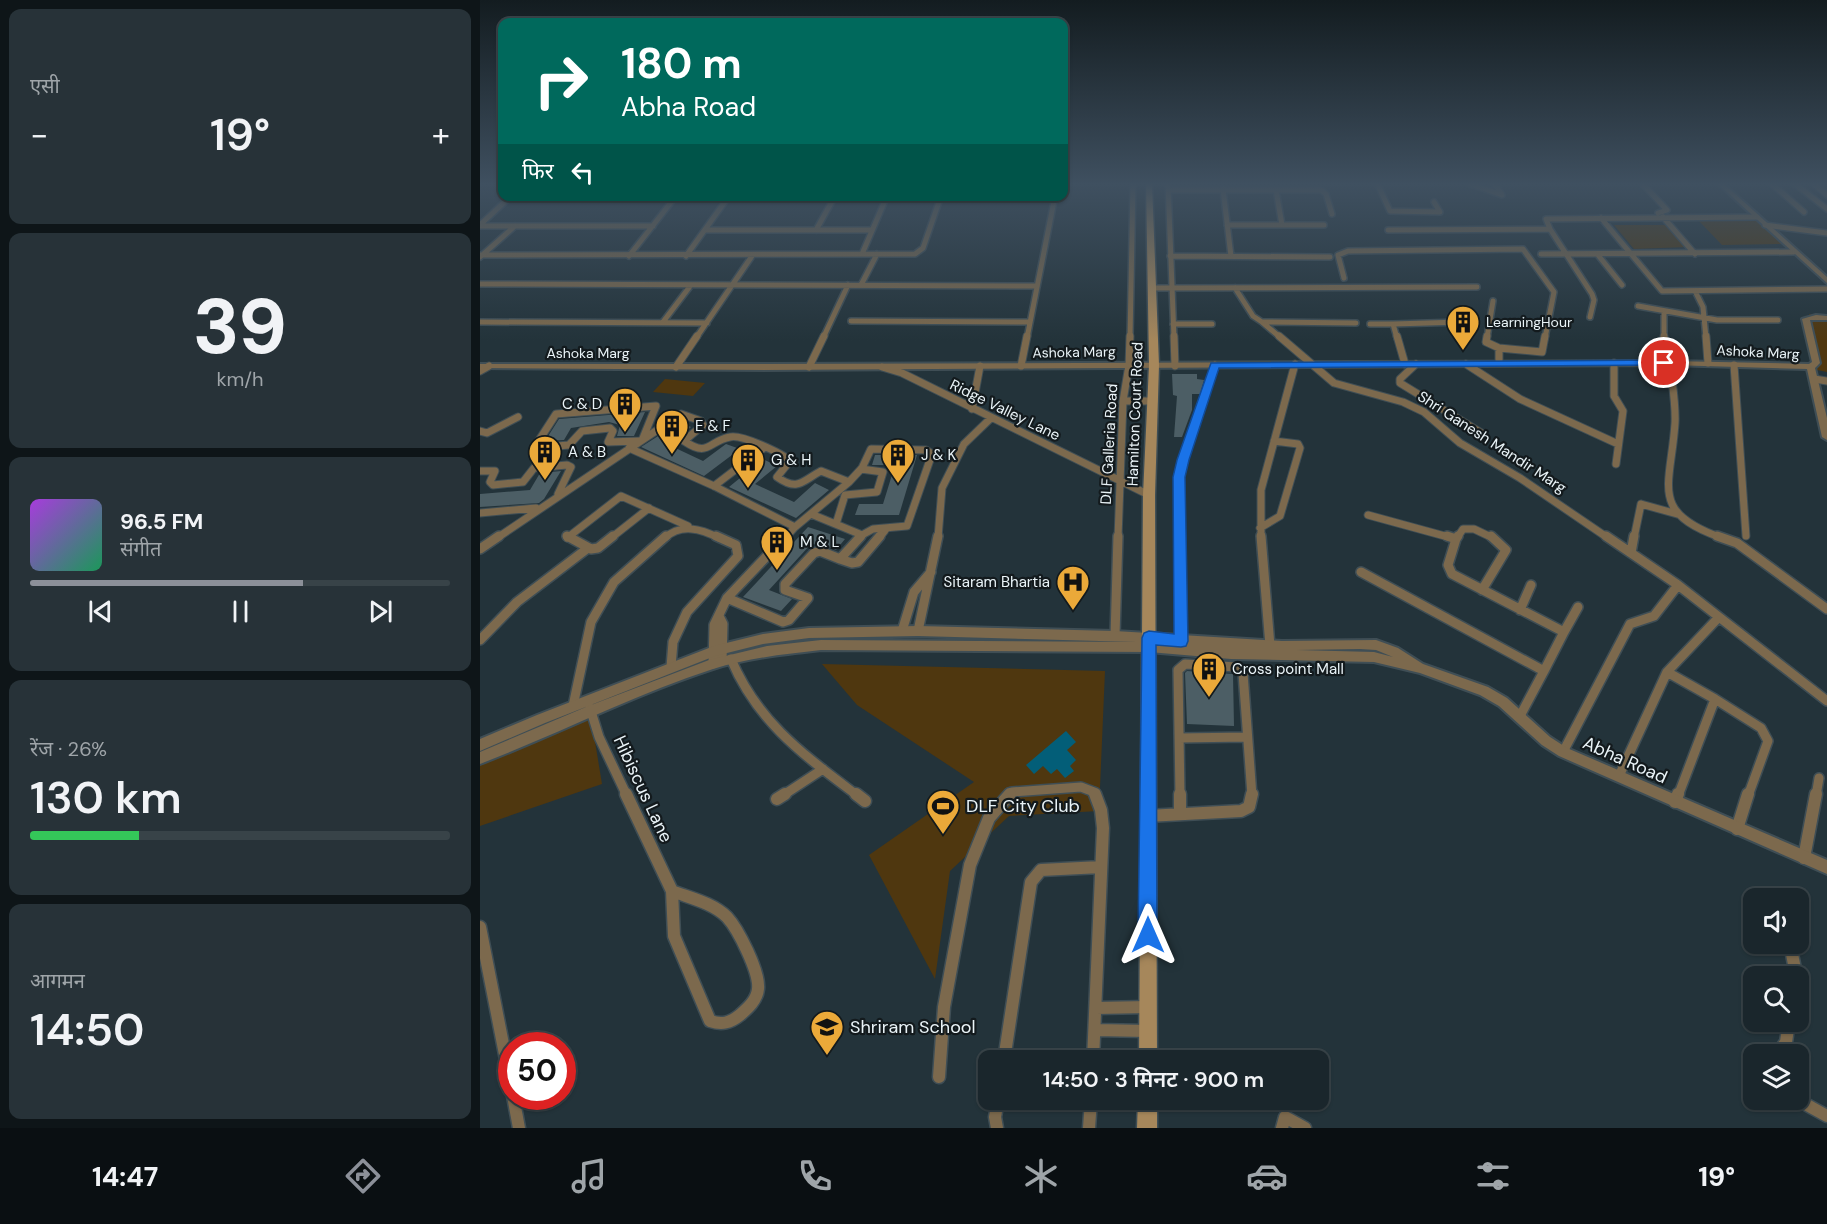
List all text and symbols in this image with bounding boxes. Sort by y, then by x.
text: 180 m [621,36,742,91]
icon: right [522,42,600,120]
text: एसी [30,73,60,99]
text: Abha Road [621,89,756,124]
text: 19° [210,105,270,164]
text: − [30,113,48,156]
text: + [432,113,450,156]
icon: left [566,156,599,189]
text: फिर [522,157,554,186]
text: 39 [193,276,287,377]
building icon: LearningHour [1445,304,1481,351]
place label: LearningHour [1486,313,1572,331]
pin [1638,337,1689,388]
street label: Hamilton Court Road [1122,341,1148,487]
street label: Ashoka Marg [1716,341,1800,363]
street label: Ashoka Marg [1032,342,1116,362]
street label: Ashoka Marg [546,344,630,362]
icon: arrive [1647,346,1680,379]
text: km/h [216,366,264,392]
street label: Ridge Valley Lane [947,375,1063,445]
street label: DLF Galleria Road [1096,383,1122,505]
building icon: C & D [607,386,643,433]
street label: Shri Ganesh Mandir Marg [1414,386,1570,498]
place label: C & D [562,394,602,414]
building icon: E & F [654,408,690,455]
place label: E & F [695,416,731,436]
building icon: A & B [527,434,563,481]
building icon: J & K [880,437,916,484]
place label: A & B [568,442,606,462]
building icon: G & H [730,442,766,489]
place label: J & K [921,445,957,465]
place label: G & H [771,450,812,470]
text: 96.5 FM [120,507,203,536]
building icon: M & L [759,524,795,571]
place label: M & L [800,532,840,552]
text: संगीत [120,536,161,562]
hospital icon: Sitaram Bhartia [1055,564,1091,611]
place label: Sitaram Bhartia [944,572,1050,592]
icon: previous [84,595,117,628]
icon: pause [224,595,257,628]
icon: next [364,595,397,628]
building icon: Cross point Mall [1191,651,1227,698]
place label: Cross point Mall [1232,659,1344,679]
street label: Abha Road [1579,731,1671,789]
street label: Hibiscus Lane [608,732,678,846]
text: रेंज · 26% [30,736,107,762]
text: 130 km [30,768,182,827]
sports icon: DLF City Club [925,788,961,835]
place label: DLF City Club [966,794,1080,818]
map controls [1743,888,1809,1110]
button: sound [1743,888,1809,954]
position arrow [1116,903,1180,967]
button: search [1743,966,1809,1032]
text: आगमन [30,968,85,994]
text: 14:50 [30,1000,144,1059]
school or university icon: Shriram School [809,1009,845,1056]
place label: Shriram School [850,1015,976,1039]
speed limit sign: 50 [498,1032,576,1110]
button: layers [1743,1044,1809,1110]
text: 14:50 · 3 मिनट · 900 m [1043,1065,1264,1094]
icon: directions [342,1155,384,1197]
icon: music [568,1155,610,1197]
icon: phone [794,1155,836,1197]
icon: climate [1020,1155,1062,1197]
icon: car [1246,1155,1288,1197]
icon: filters [1472,1155,1514,1197]
text: 14:47 [92,1159,158,1194]
text: 19° [1698,1159,1735,1194]

